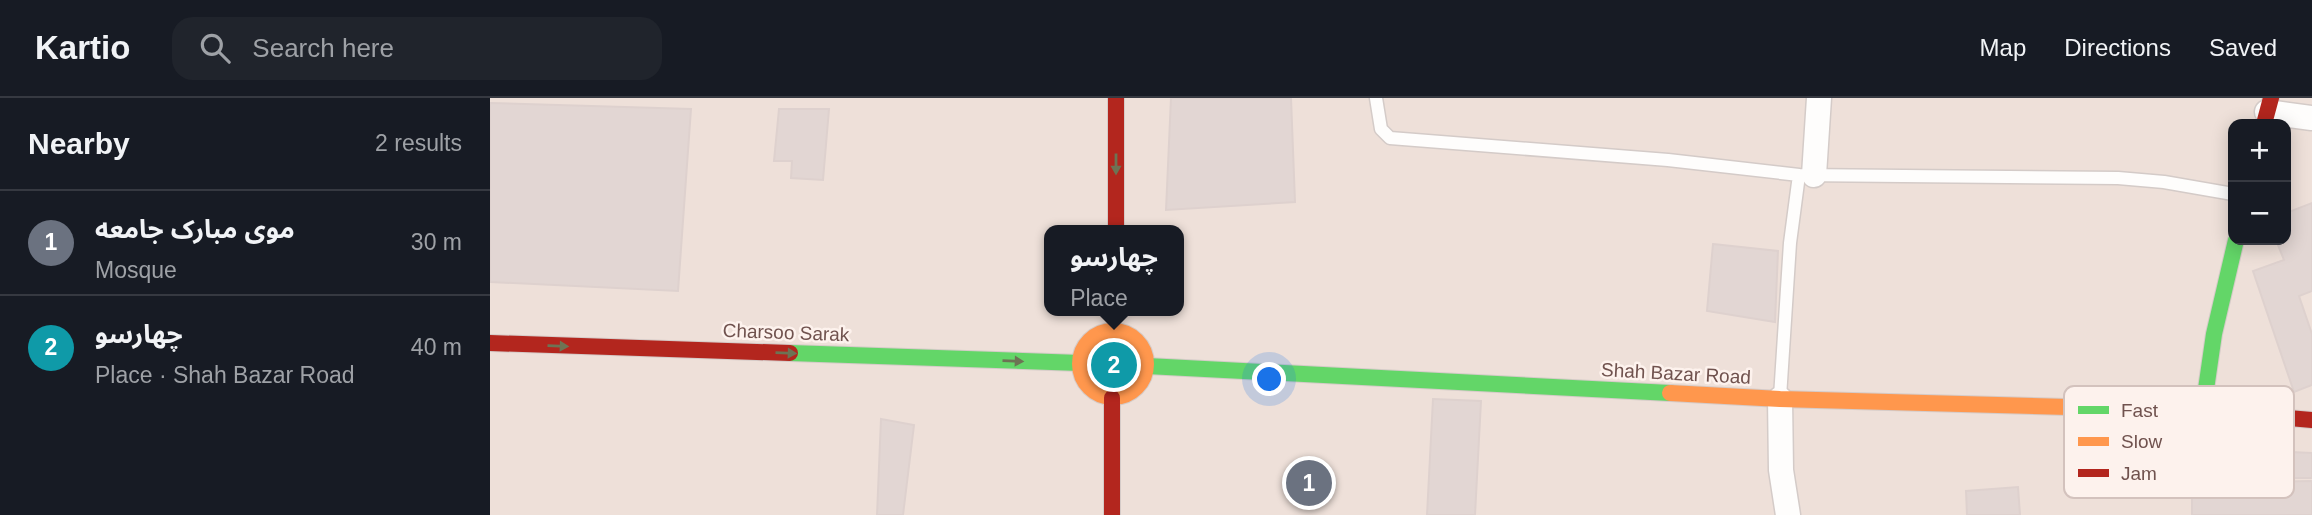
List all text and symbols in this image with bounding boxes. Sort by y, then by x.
search box [172,17,662,80]
text: Kartio [35,29,130,66]
icon: search [196,29,234,67]
text: Search here [252,33,394,63]
text: Map [1980,34,2026,61]
text: Directions [2064,34,2171,61]
text: Saved [2209,34,2277,61]
map controls [2228,119,2291,245]
button: + [2228,119,2291,182]
text: Nearby [28,127,130,160]
text: 2 results [375,130,462,156]
one-way arrow [1110,153,1122,175]
button: − [2228,182,2291,245]
text: موی مبارک جامعه [95,214,295,244]
popup [1044,225,1184,316]
text: 1 [45,229,57,255]
text: 30 m [411,229,462,255]
text: چهارسو [1070,242,1158,272]
text: Mosque [95,257,177,283]
text: Place [1070,285,1128,311]
text: چهارسو [95,319,183,349]
street label: Charsoo Sarak [722,320,850,345]
text: 2 [45,334,57,360]
text: 40 m [411,334,462,360]
pin: 2 [1091,339,1137,391]
one-way arrow [547,340,569,351]
one-way arrow [775,348,797,359]
one-way arrow [1002,356,1024,367]
street label: Shah Bazar Road [1601,359,1751,388]
text: Place · Shah Bazar Road [95,362,355,388]
your location [1252,362,1286,396]
legend [2064,386,2294,498]
text: Fast [2121,400,2159,421]
text: Slow [2121,431,2162,452]
pin: 1 [1286,457,1332,509]
text: Jam [2121,463,2157,484]

